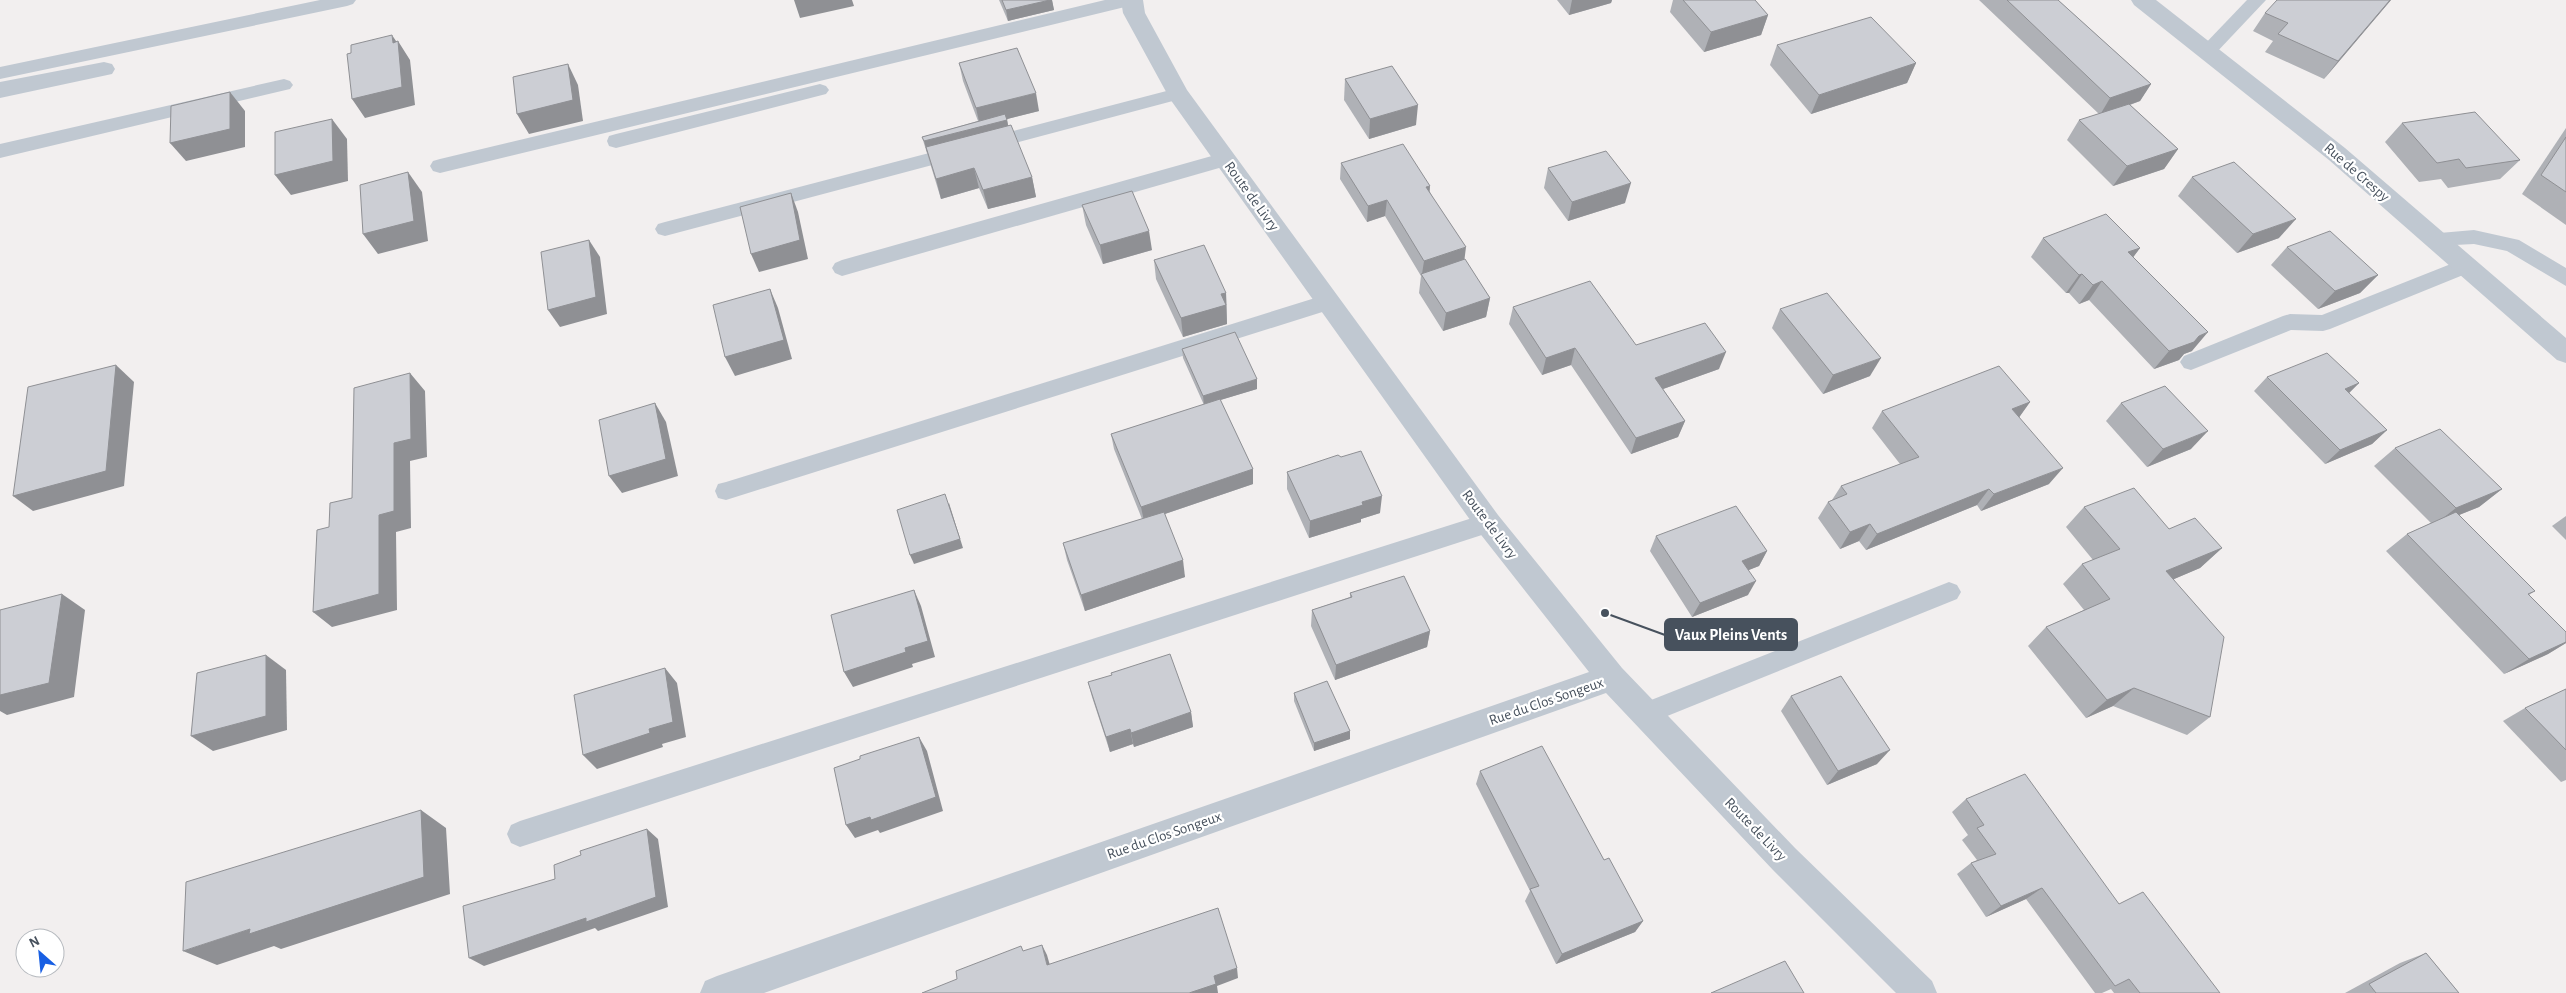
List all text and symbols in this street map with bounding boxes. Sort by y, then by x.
street label: Rue de Crespy [2321,140,2393,205]
street label: Route de Livry [1222,159,1282,234]
street label: Route de Livry [1459,487,1520,562]
callout: Vaux Pleins Vents [1665,619,1797,650]
text: Vaux Pleins Vents [1675,627,1787,643]
street label: Rue du Clos Songeux [1487,675,1606,728]
street label: Route de Livry [1722,795,1790,864]
street label: Rue du Clos Songeux [1105,809,1224,862]
north arrow [15,928,65,978]
text: N [27,934,42,951]

